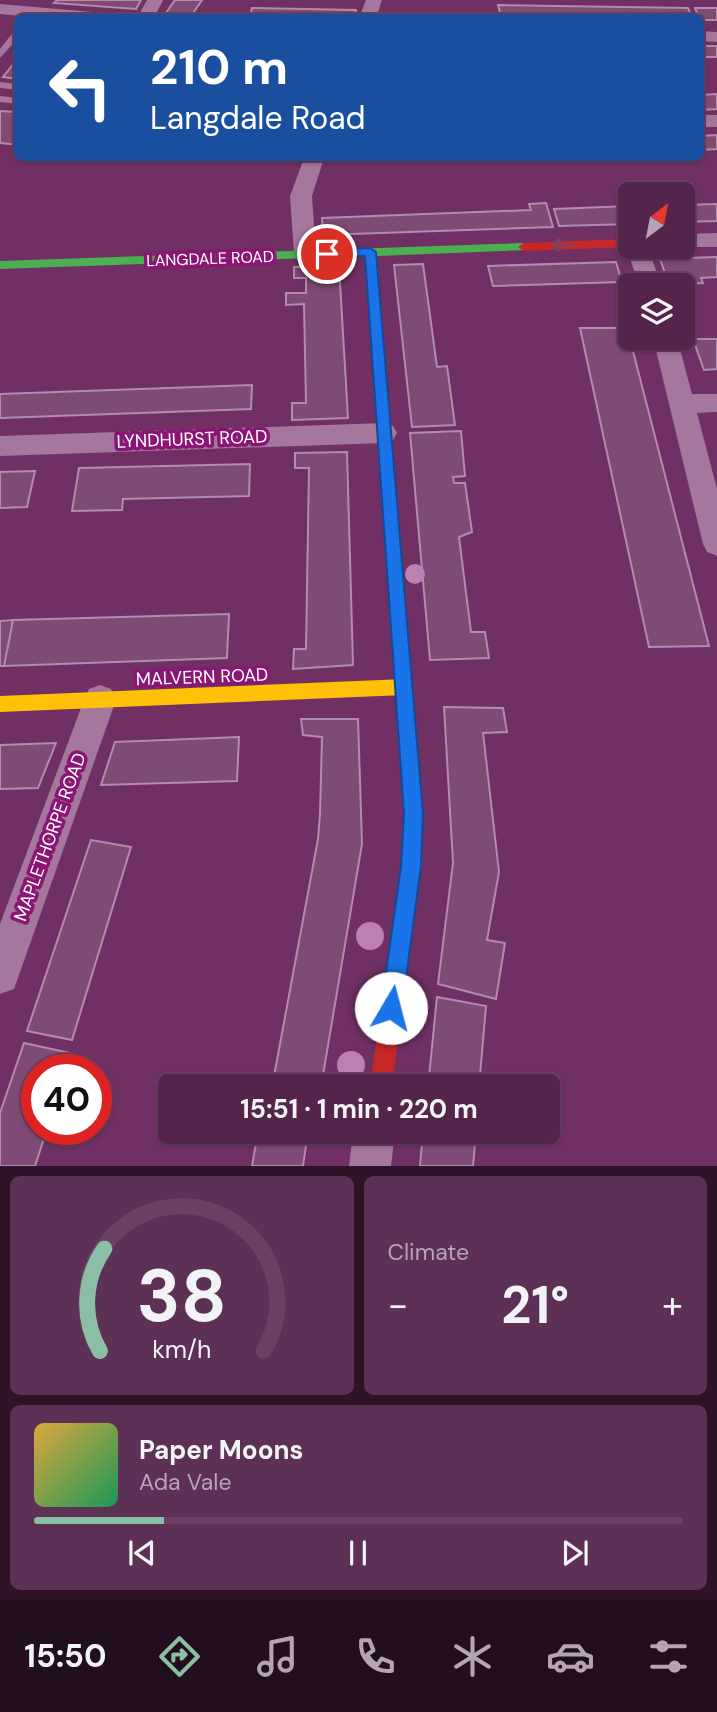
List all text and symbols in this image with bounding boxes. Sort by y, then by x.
text: 210 m [150,35,288,99]
icon: left [35,42,126,133]
text: Langdale Road [150,97,366,139]
north arrow [618,182,695,259]
map controls [618,182,695,350]
pin [297,224,357,284]
icon: arrive [308,235,346,273]
one-way arrow [551,239,574,252]
street label: LANGDALE ROAD [146,246,274,271]
button: layers [618,273,695,350]
street label: LYNDHURST ROAD [116,424,268,454]
street label: MALVERN ROAD [135,663,269,691]
street label: MAPLETHORPE ROAD [8,749,92,925]
position arrow [354,971,428,1045]
speed limit sign: 40 [21,1054,112,1145]
text: 15:51 · 1 min · 220 m [240,1092,478,1126]
text: Climate [388,1237,469,1267]
text: 38 [137,1250,227,1345]
text: 21° [501,1271,569,1339]
text: − [388,1280,408,1330]
text: + [662,1280,683,1330]
text: km/h [152,1333,211,1366]
text: Paper Moons [139,1433,303,1467]
text: Ada Vale [139,1467,232,1497]
icon: previous [123,1534,161,1572]
icon: pause [339,1534,377,1572]
icon: next [556,1534,594,1572]
icon: directions [155,1632,204,1681]
icon: music [253,1632,302,1681]
icon: phone [351,1632,400,1681]
icon: climate [448,1632,497,1681]
icon: car [546,1632,595,1681]
icon: filters [644,1632,693,1681]
text: 15:50 [24,1635,106,1677]

